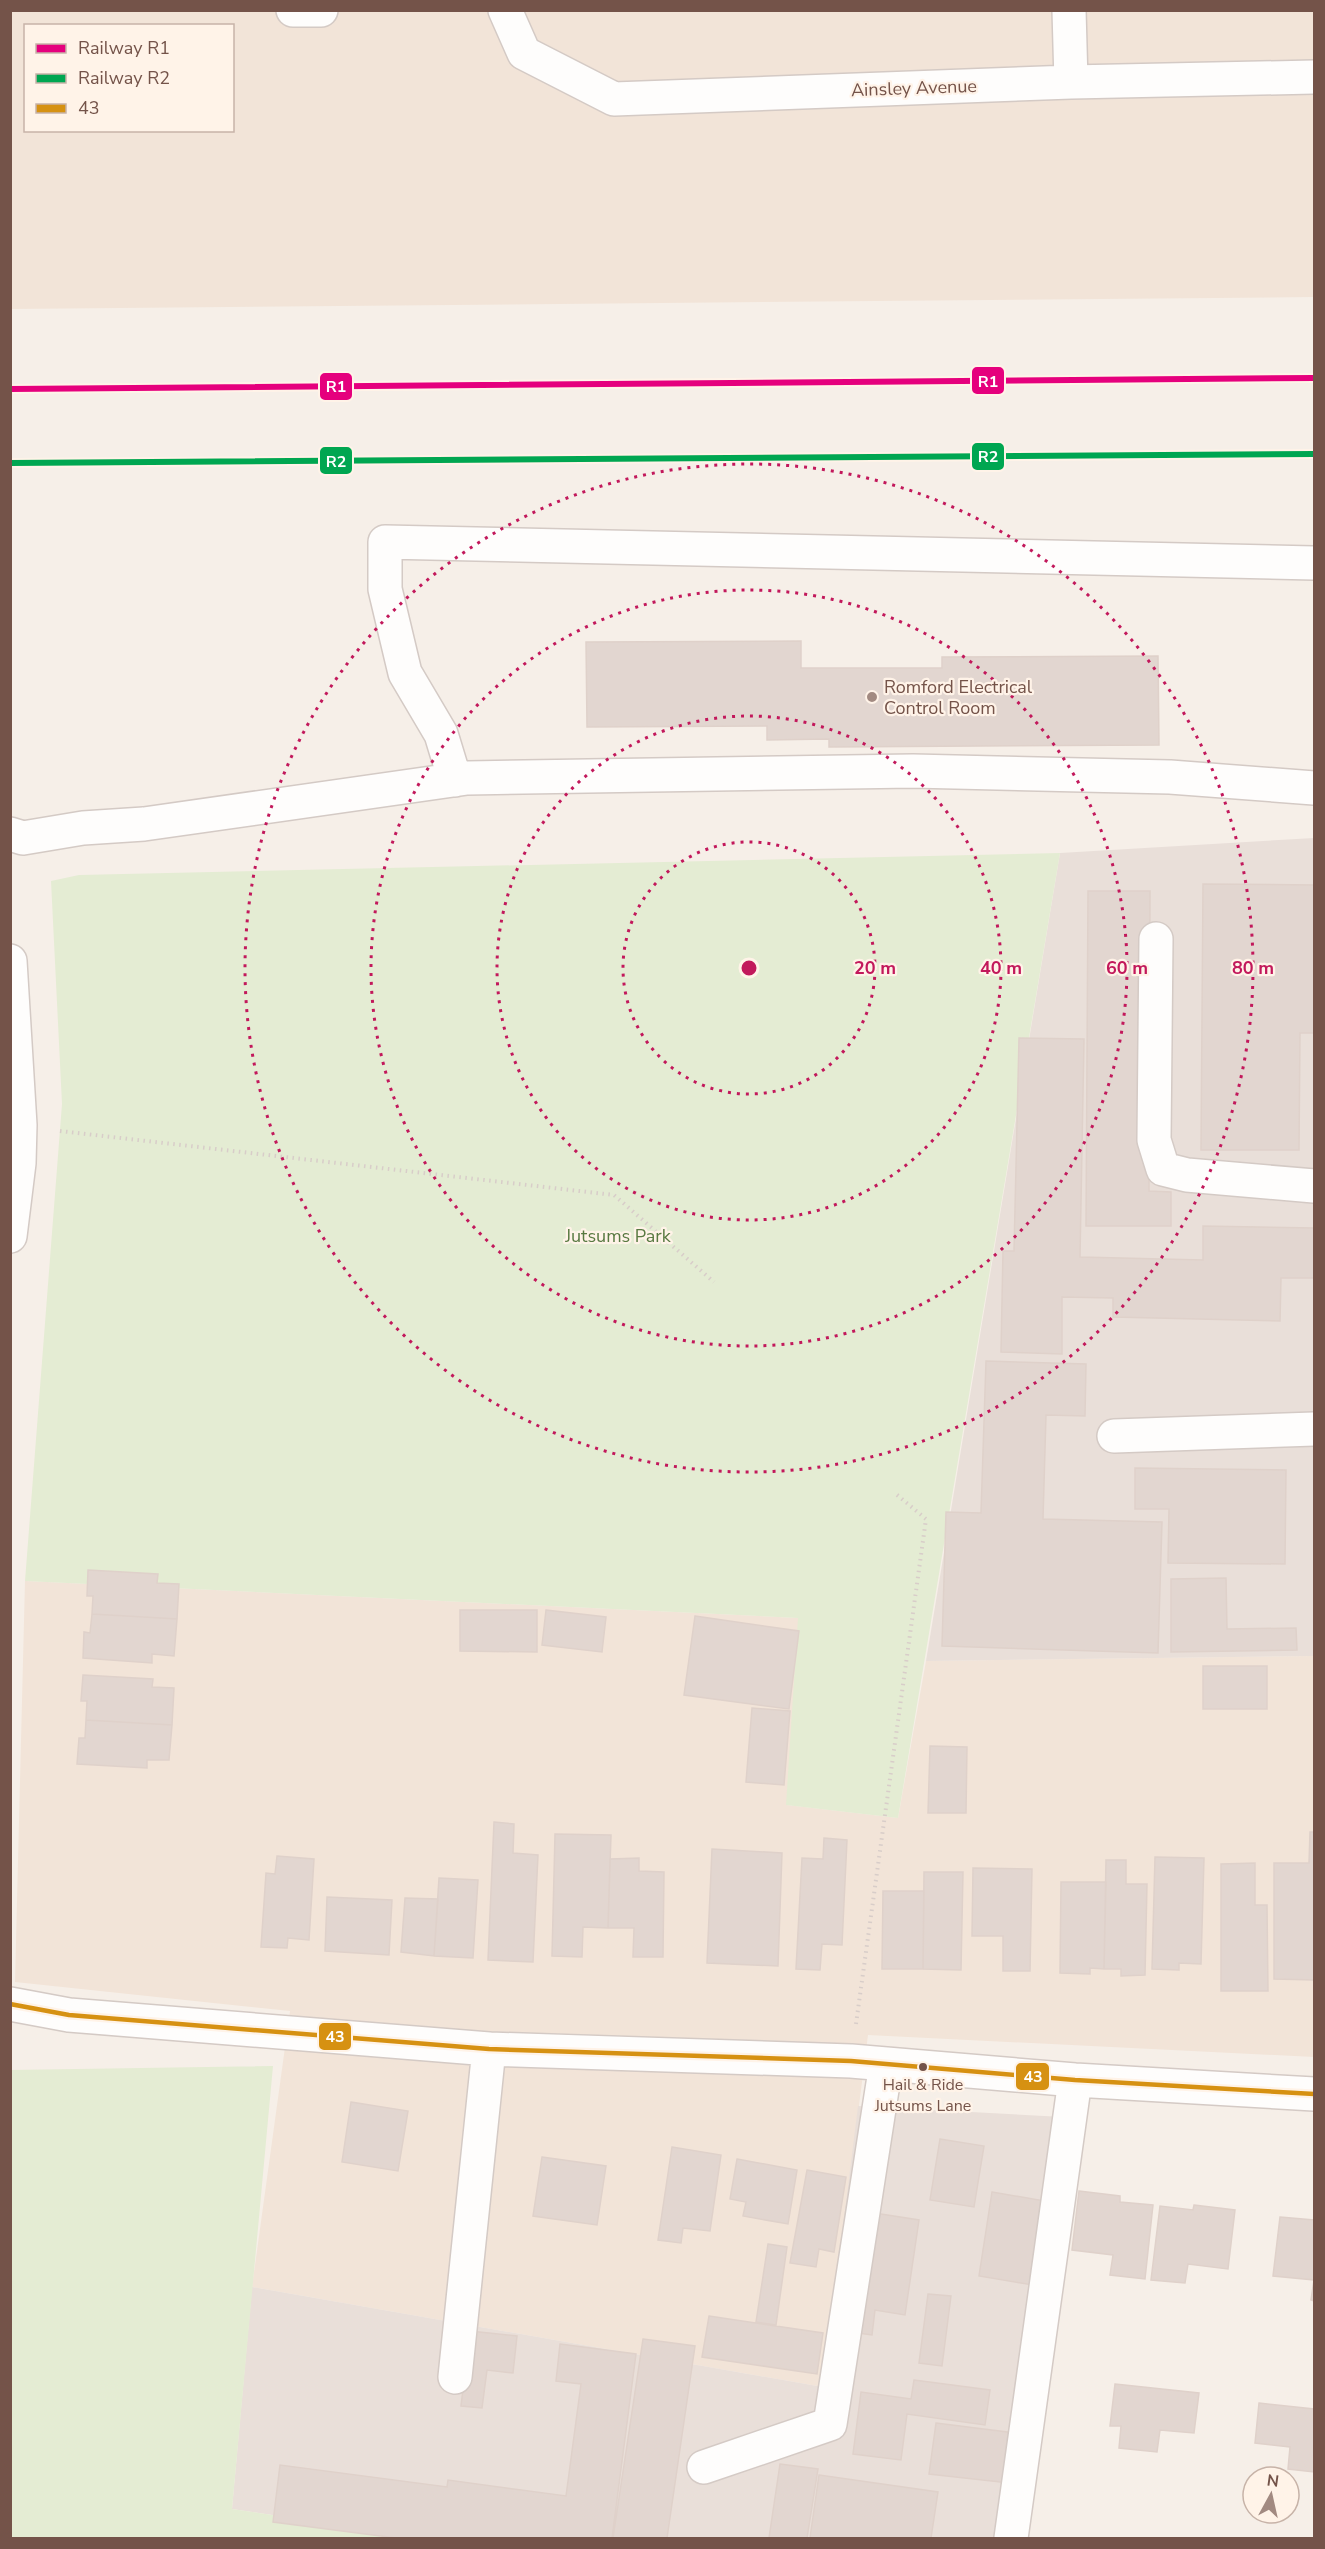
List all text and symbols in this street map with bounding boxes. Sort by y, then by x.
legend [24,24,234,132]
text: Railway R1 [78,36,170,60]
text: Railway R2 [78,66,170,90]
street label: Ainsley Avenue [851,74,977,102]
text: 43 [78,96,100,120]
line badge: R1 [971,366,1005,395]
text: R1 [978,371,998,393]
line badge: R1 [319,372,353,401]
text: R1 [326,376,346,398]
line badge: R2 [971,442,1005,471]
line badge: R2 [319,446,353,475]
text: R2 [978,446,998,468]
text: R2 [326,451,346,473]
place label: Romford Electrical Control Room [884,675,1033,720]
marker: Romford Electrical Control Room [865,690,879,704]
text: 20 m [854,956,896,980]
text: 40 m [980,956,1022,980]
text: 60 m [1106,956,1148,980]
text: 80 m [1232,956,1274,980]
centre of rings [739,958,759,978]
park label: Jutsums Park [564,1224,672,1248]
line badge: 43 [318,2022,352,2051]
text: 43 [325,2026,345,2048]
marker: Hail & Ride Jutsums Lane [917,2061,929,2073]
line badge: 43 [1015,2062,1050,2091]
text: 43 [1023,2066,1043,2088]
place label: Hail & Ride Jutsums Lane [874,2074,971,2117]
north arrow [1241,2465,1301,2525]
text: N [1265,2469,1280,2493]

